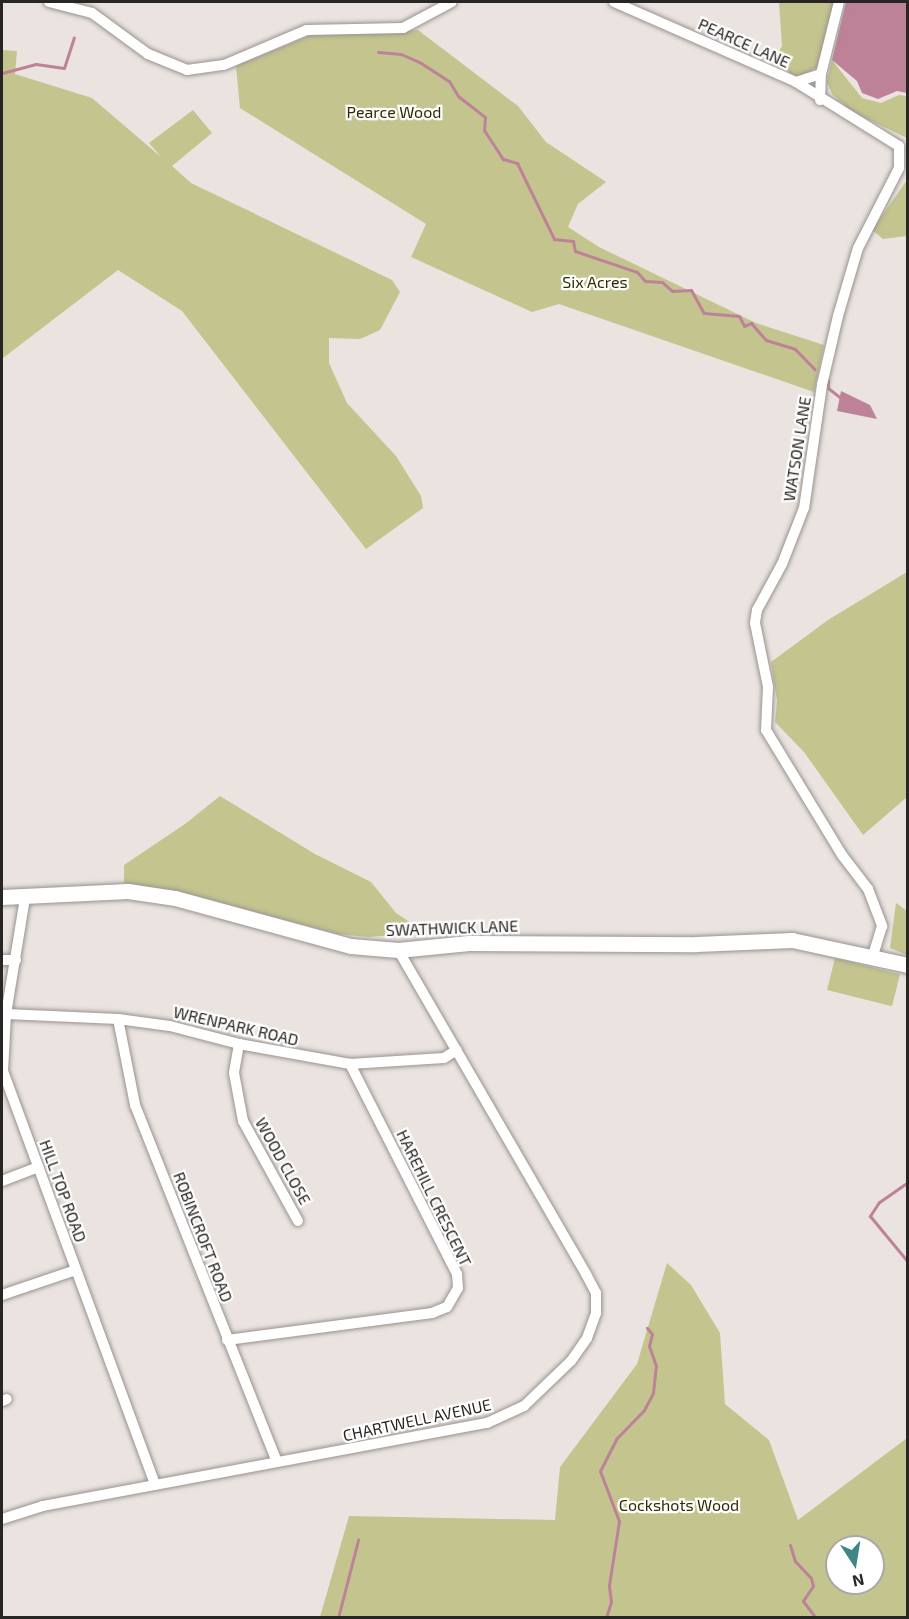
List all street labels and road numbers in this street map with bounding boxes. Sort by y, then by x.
street label: PEARCE LANE [695,14,793,72]
street label: WATSON LANE [779,395,815,503]
street label: SWATHWICK LANE [385,916,519,940]
street label: WRENPARK ROAD [171,1002,301,1050]
street label: WOOD CLOSE [251,1114,315,1208]
street label: HAREHILL CRESCENT [392,1126,476,1270]
street label: HILL TOP ROAD [35,1137,91,1245]
street label: ROBINCROFT ROAD [169,1169,237,1305]
street label: CHARTWELL AVENUE [341,1395,493,1445]

